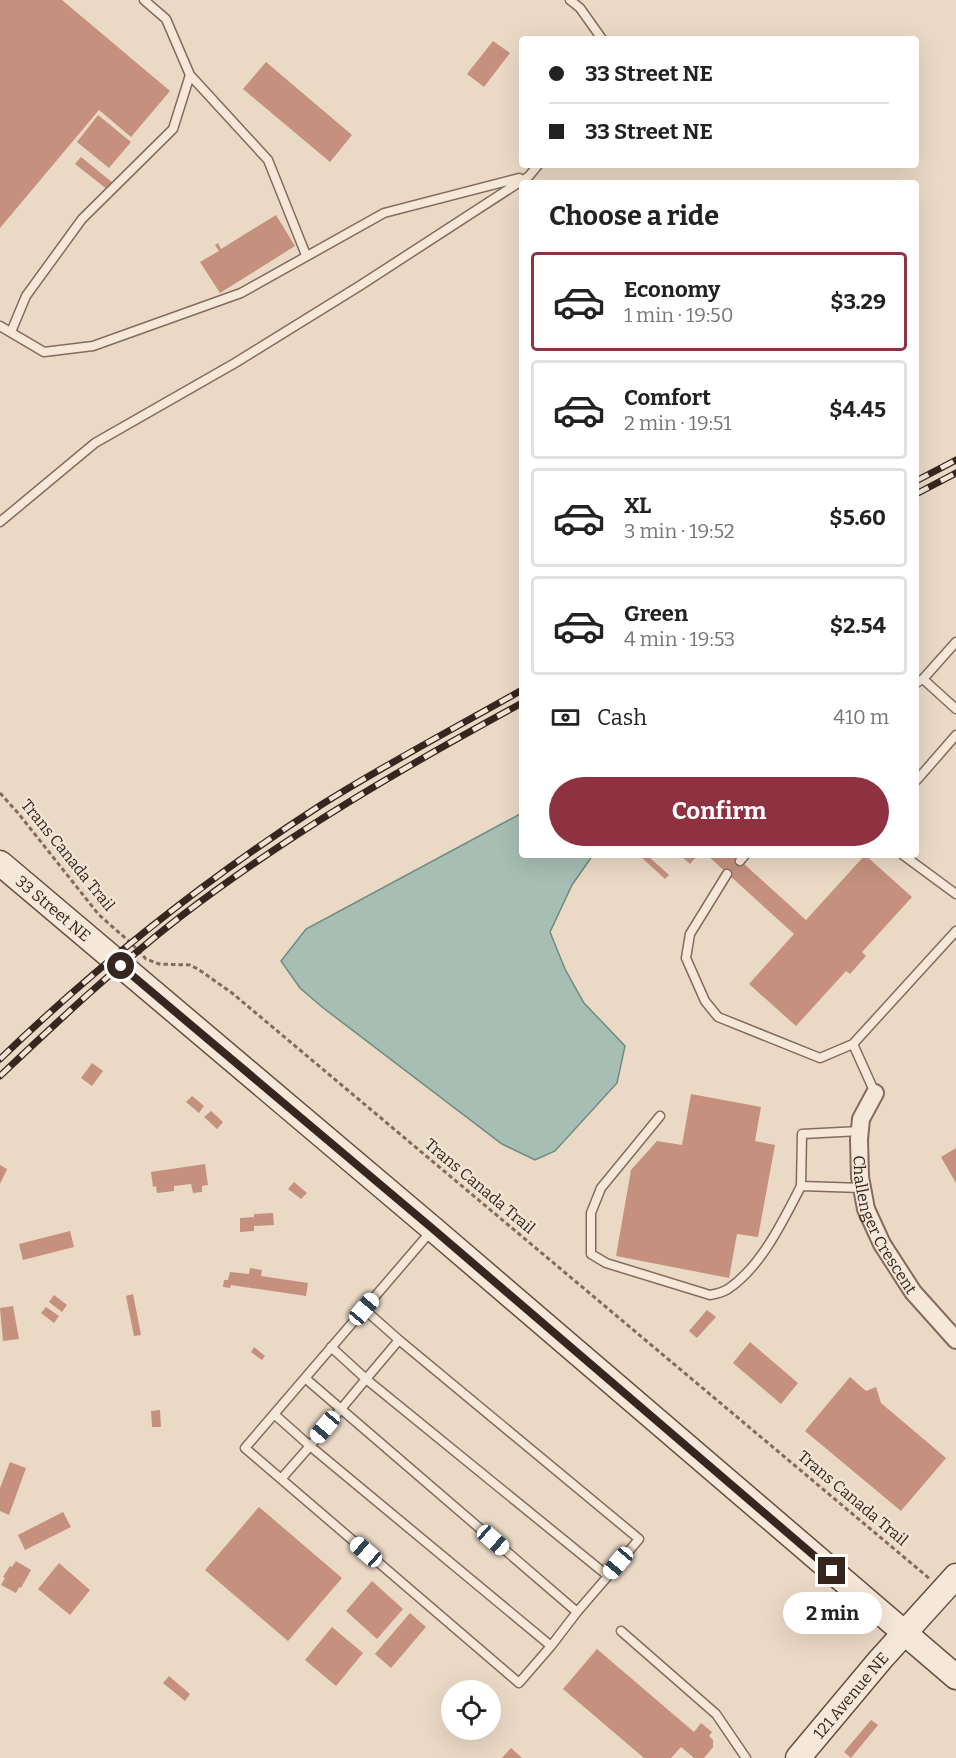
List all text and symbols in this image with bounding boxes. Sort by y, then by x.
text: 33 Street NE [585,60,713,87]
text: 33 Street NE [585,118,713,145]
text: Choose a ride [549,200,719,232]
icon: car [552,275,606,329]
text: Economy [624,276,720,303]
text: $3.29 [830,288,886,315]
text: 1 min · 19:50 [624,303,734,327]
icon: car [552,383,606,437]
text: Comfort [624,384,711,411]
text: $4.45 [829,396,886,423]
text: 2 min · 19:51 [624,411,731,435]
icon: car [552,491,606,545]
text: XL [624,492,651,519]
text: $5.60 [829,504,886,531]
text: 3 min · 19:52 [624,519,735,543]
icon: car [552,599,606,653]
text: Green [624,600,688,627]
text: $2.54 [830,612,886,639]
text: 4 min · 19:53 [624,627,735,651]
icon: cash [549,701,582,734]
text: Cash [597,704,647,731]
text: 410 m [833,705,889,729]
button: Confirm [549,777,889,846]
street label: Trans Canada Trail [17,795,119,915]
street label: 33 Street NE [12,871,95,945]
route start [107,952,134,979]
street label: Trans Canada Trail [421,1134,539,1238]
street label: Challenger Crescent [850,1155,921,1298]
car [346,1289,382,1329]
car [307,1407,343,1447]
street label: Trans Canada Trail [794,1446,912,1550]
car [474,1521,512,1559]
car [347,1533,385,1571]
car [600,1543,636,1583]
route end [818,1557,845,1584]
callout: 2 min [782,1592,882,1634]
text: 2 min [806,1601,859,1625]
street label: 121 Avenue NE [809,1648,892,1742]
map controls [441,1680,501,1740]
button: locate [441,1680,501,1740]

